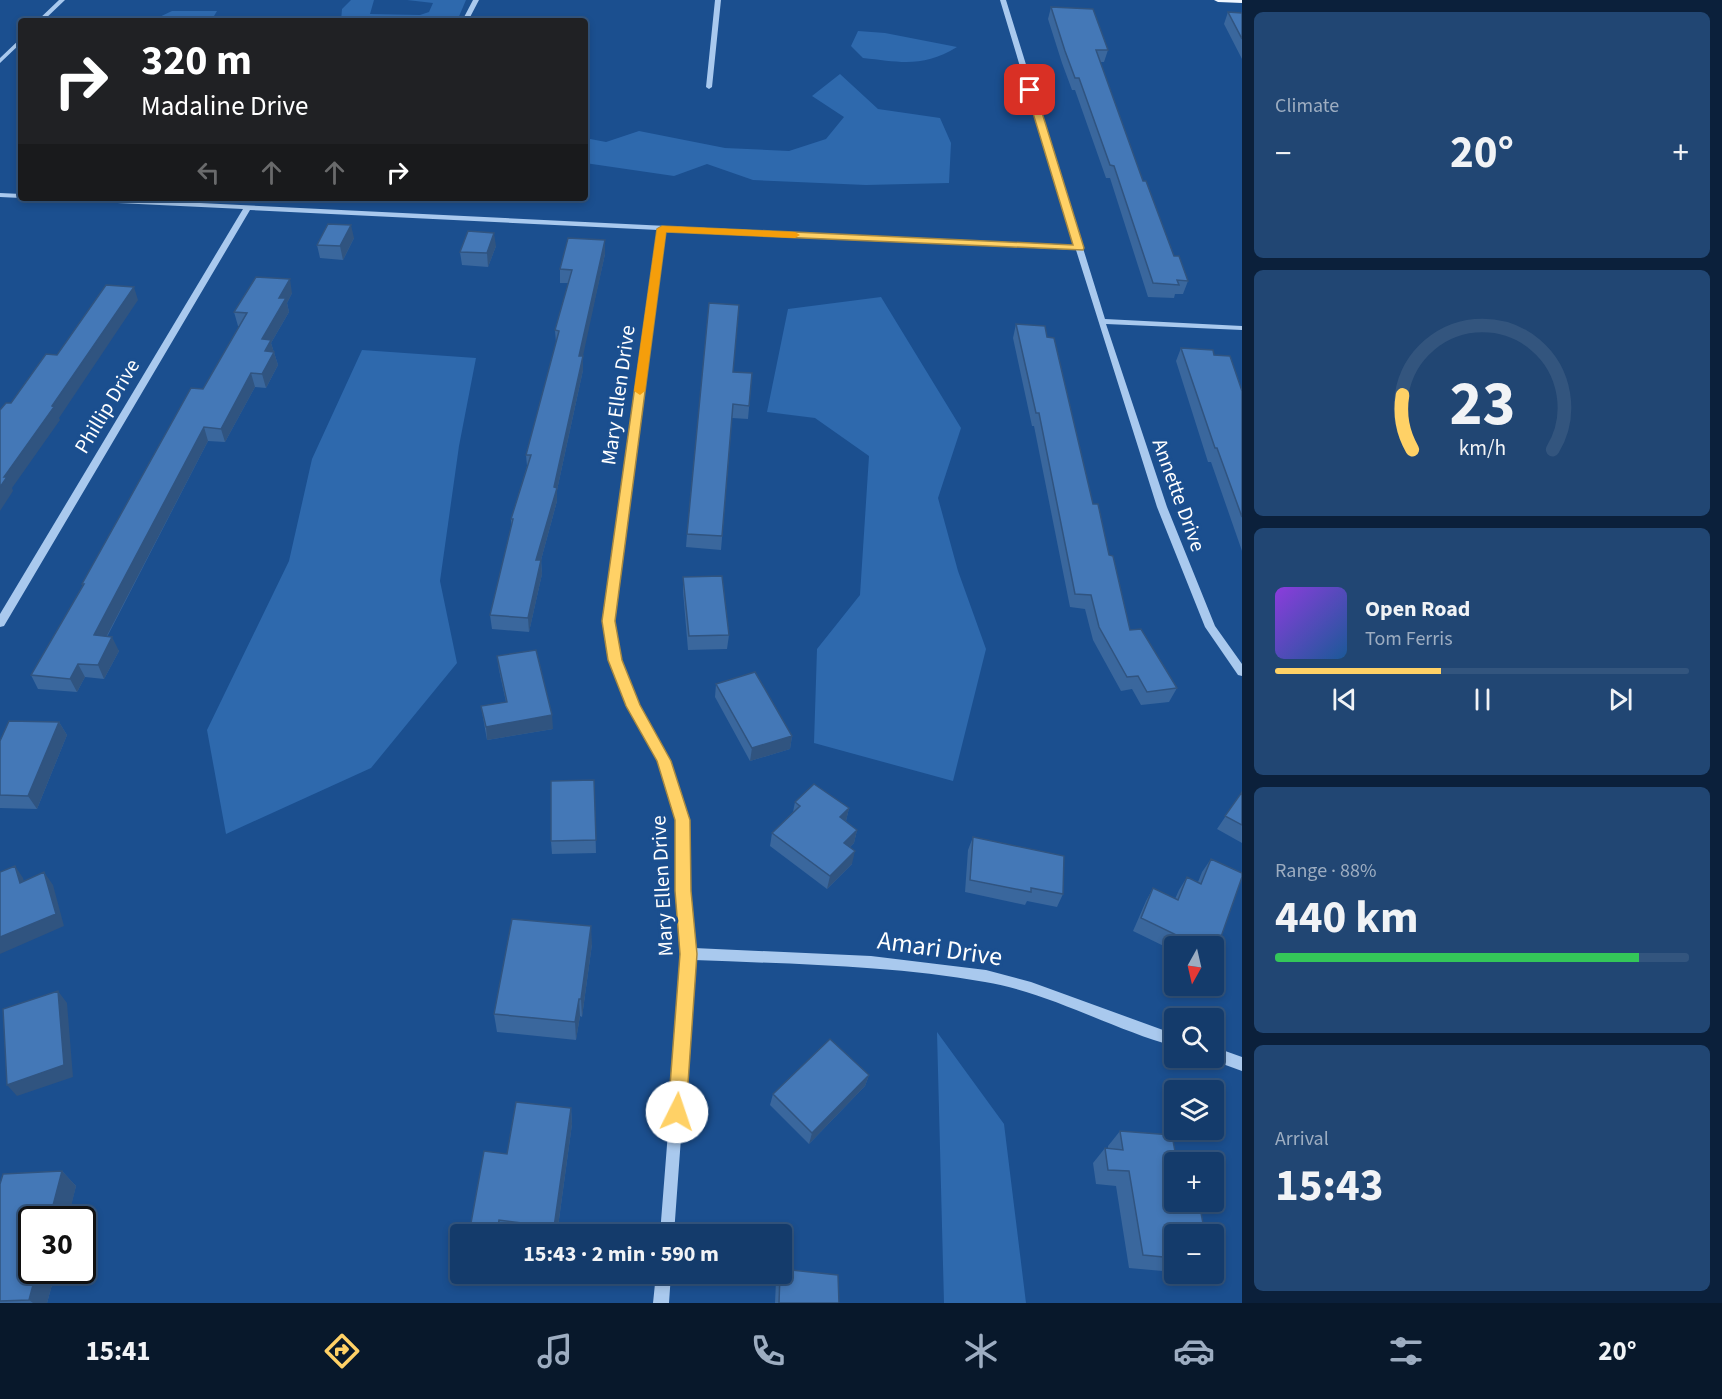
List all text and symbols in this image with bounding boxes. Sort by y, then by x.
text: 320 m [141,31,252,91]
icon: right [42,42,120,120]
pin [1004,64,1055,115]
icon: arrive [1013,73,1046,106]
text: Madaline Drive [141,87,308,126]
text: Climate [1275,92,1339,120]
text: 20° [1450,121,1514,185]
text: − [1275,130,1291,177]
text: + [1673,130,1689,177]
icon: left [192,156,225,189]
icon: ahead [255,156,288,189]
icon: ahead [318,156,351,189]
icon: right [381,156,414,189]
street label: Mary Ellen Drive [593,323,643,467]
street label: Phillip Drive [67,353,147,459]
text: 23 [1449,360,1515,449]
street label: Annette Drive [1145,434,1213,556]
text: km/h [1458,434,1506,465]
text: Open Road [1365,593,1470,625]
text: Tom Ferris [1365,625,1453,653]
icon: previous [1328,683,1361,716]
icon: pause [1466,683,1499,716]
icon: next [1604,683,1637,716]
street label: Mary Ellen Drive [643,815,681,957]
text: Range · 88% [1275,857,1376,885]
text: 440 km [1275,886,1419,950]
street label: Amari Drive [875,921,1005,976]
north arrow [1164,936,1224,996]
map controls [1164,936,1224,1284]
button: search [1164,1008,1224,1068]
position arrow [645,1080,709,1144]
button: layers [1164,1080,1224,1140]
text: Arrival [1275,1125,1329,1153]
button: + [1164,1152,1224,1212]
text: 15:43 [1275,1154,1384,1218]
speed limit sign: 30 [18,1206,96,1284]
button: − [1164,1224,1224,1284]
text: 15:43 · 2 min · 590 m [523,1238,719,1270]
icon: directions [321,1330,363,1372]
icon: music [534,1330,576,1372]
icon: phone [747,1330,789,1372]
icon: climate [960,1330,1002,1372]
icon: car [1173,1330,1215,1372]
icon: filters [1385,1330,1427,1372]
text: 15:41 [85,1332,151,1371]
text: 20° [1598,1332,1637,1371]

